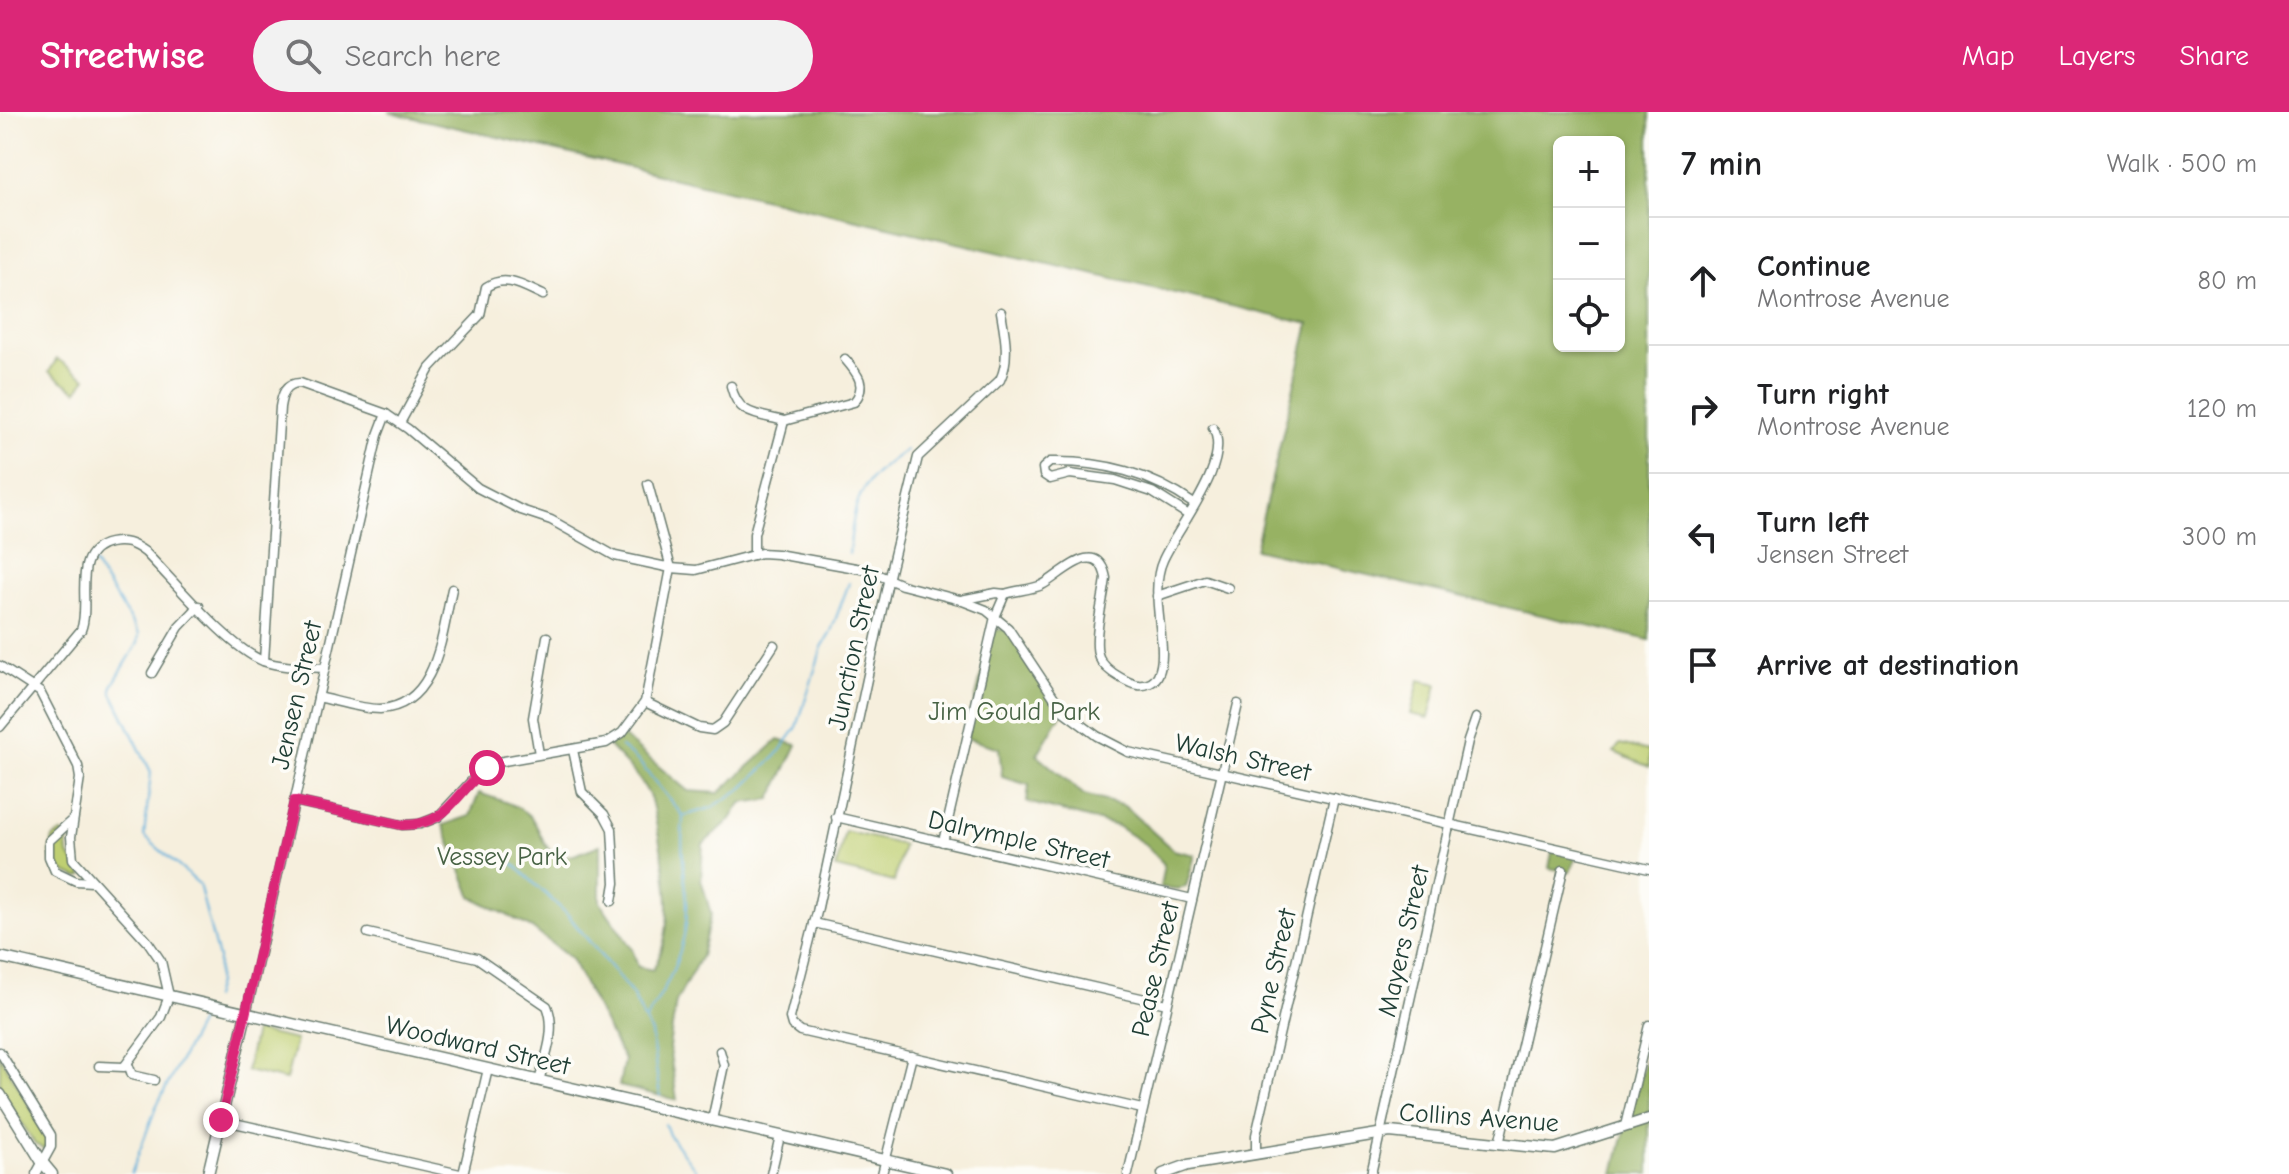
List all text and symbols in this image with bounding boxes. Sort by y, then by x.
search box [253,20,813,92]
text: Streetwise [40,34,205,78]
icon: search [281,34,325,78]
text: Search here [345,39,501,74]
text: Map [1962,40,2015,72]
text: Layers [2059,40,2135,72]
text: Share [2179,40,2249,72]
map controls [1553,136,1625,352]
button: + [1553,136,1625,208]
text: 7 min [1681,144,1762,184]
text: Walk · 500 m [2107,149,2257,179]
button: − [1553,208,1625,280]
text: Continue [1757,249,1871,284]
icon: ahead [1681,259,1725,303]
text: 80 m [2198,266,2257,296]
button: locate [1553,280,1625,352]
text: Montrose Avenue [1757,284,1949,314]
text: Turn right [1757,377,1889,412]
icon: right [1681,387,1725,431]
text: 120 m [2187,394,2257,424]
text: Montrose Avenue [1757,412,1949,442]
text: Turn left [1757,505,1869,540]
icon: left [1681,515,1725,559]
text: 300 m [2182,522,2257,552]
text: Jensen Street [1757,540,1908,570]
street label: Junction Street [822,562,886,733]
street label: Jensen Street [265,617,329,772]
icon: arrive [1681,643,1725,687]
text: Arrive at destination [1757,648,2019,683]
park label: Jim Gould Park [928,697,1100,727]
street label: Walsh Street [1172,728,1315,789]
route start [469,750,505,786]
street label: Dalrymple Street [925,805,1114,876]
park label: Vessey Park [437,842,567,872]
street label: Mayers Street [1372,861,1436,1020]
street label: Pease Street [1126,897,1186,1040]
street label: Pyne Street [1245,904,1303,1037]
street label: Woodward Street [383,1010,574,1082]
street label: Collins Avenue [1398,1097,1560,1139]
route end [203,1102,239,1138]

